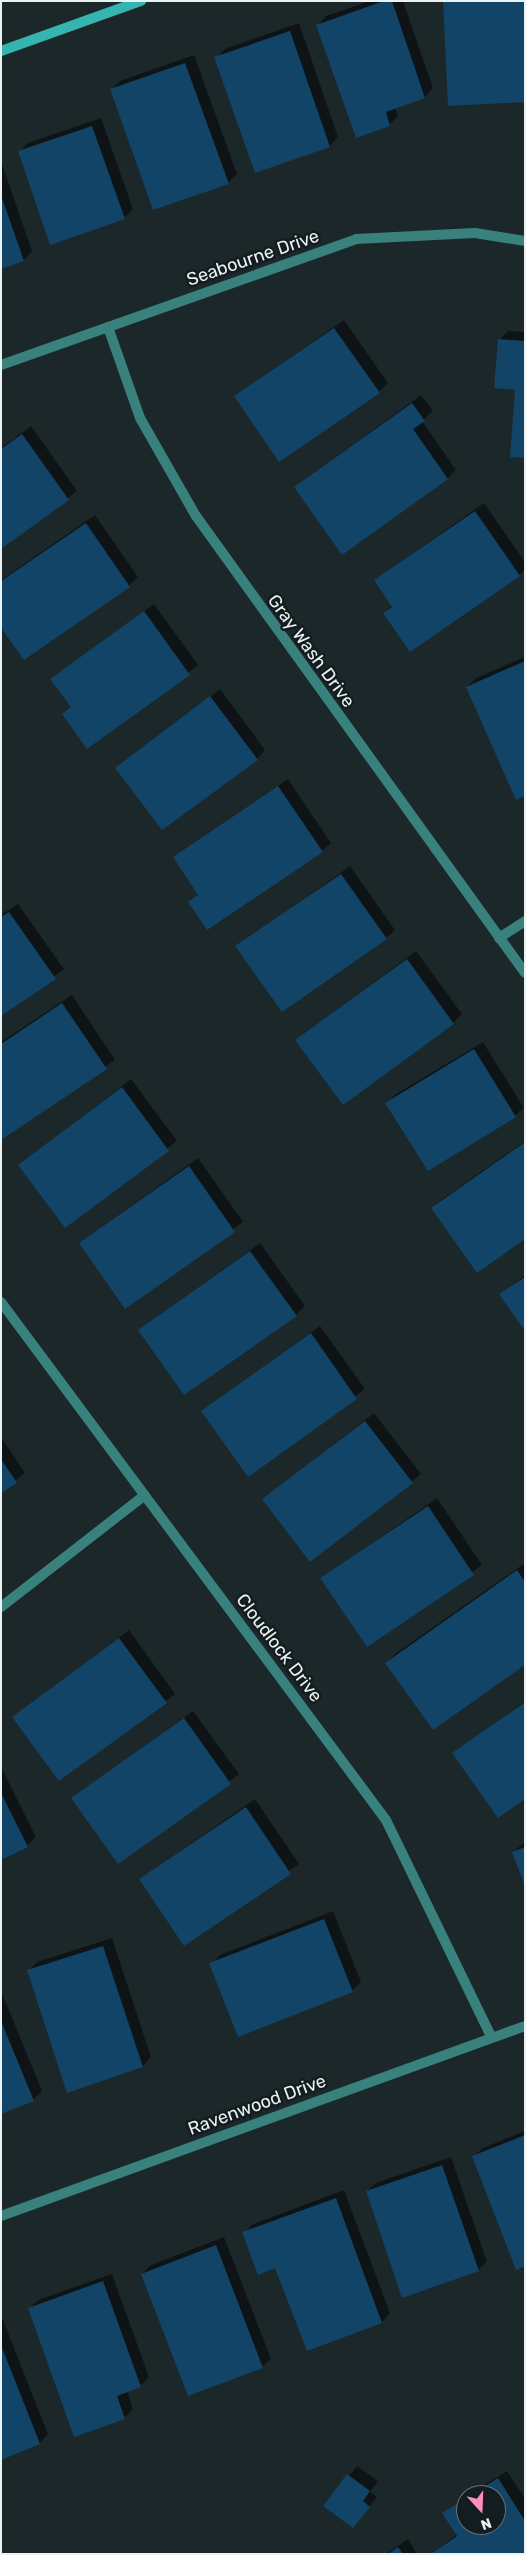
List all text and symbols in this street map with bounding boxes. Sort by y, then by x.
street label: Seabourne Drive [184,225,322,291]
street label: Gray Wash Drive [263,590,359,712]
street label: Cloudlock Drive [231,1590,327,1706]
street label: Ravenwood Drive [185,2070,329,2140]
north arrow [456,2485,506,2535]
text: N [478,2514,494,2533]

